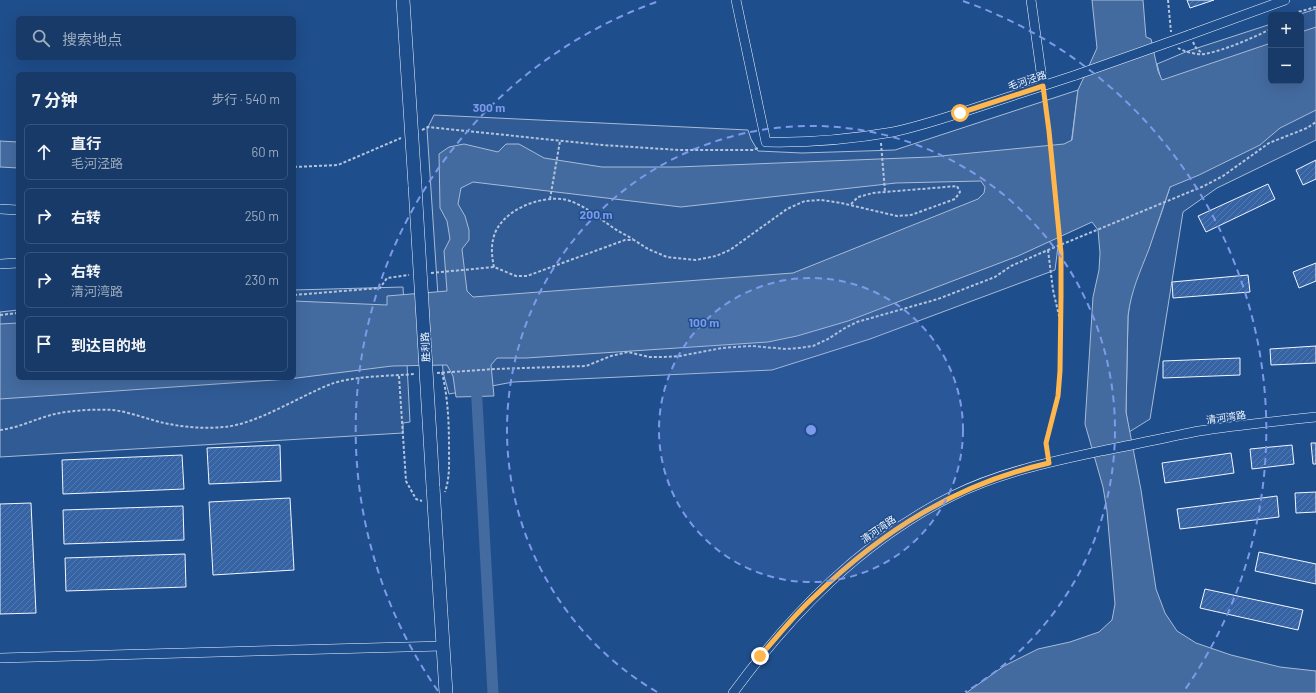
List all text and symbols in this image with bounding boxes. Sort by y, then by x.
map controls [1268,12,1304,84]
button: + [1268,12,1304,48]
search box [16,16,296,60]
icon: search [30,27,52,49]
text: 搜索地点 [62,30,122,48]
button: − [1268,48,1304,84]
street label: 毛河泾路 [1006,68,1048,92]
text: 7 分钟 [32,89,78,109]
text: 步行 · 540 m [212,91,280,107]
text: 300 m [473,100,505,114]
route start [951,104,969,122]
text: 直行 [71,134,101,152]
icon: ahead [33,141,55,163]
text: 60 m [252,144,279,160]
text: 毛河泾路 [71,155,123,171]
icon: right [33,205,55,227]
text: 200 m [580,207,612,221]
text: 右转 [71,208,101,226]
text: 250 m [245,208,279,224]
text: 右转 [71,262,101,280]
icon: right [33,269,55,291]
text: 230 m [245,272,279,288]
text: 清河湾路 [71,283,123,299]
text: 100 m [689,315,719,329]
street label: 胜利路 [418,332,432,362]
icon: arrive [33,333,55,355]
text: 到达目的地 [71,336,146,354]
street label: 清河湾路 [1205,408,1247,426]
centre of rings [804,423,818,437]
street label: 清河湾路 [858,513,898,545]
route end [751,647,769,665]

